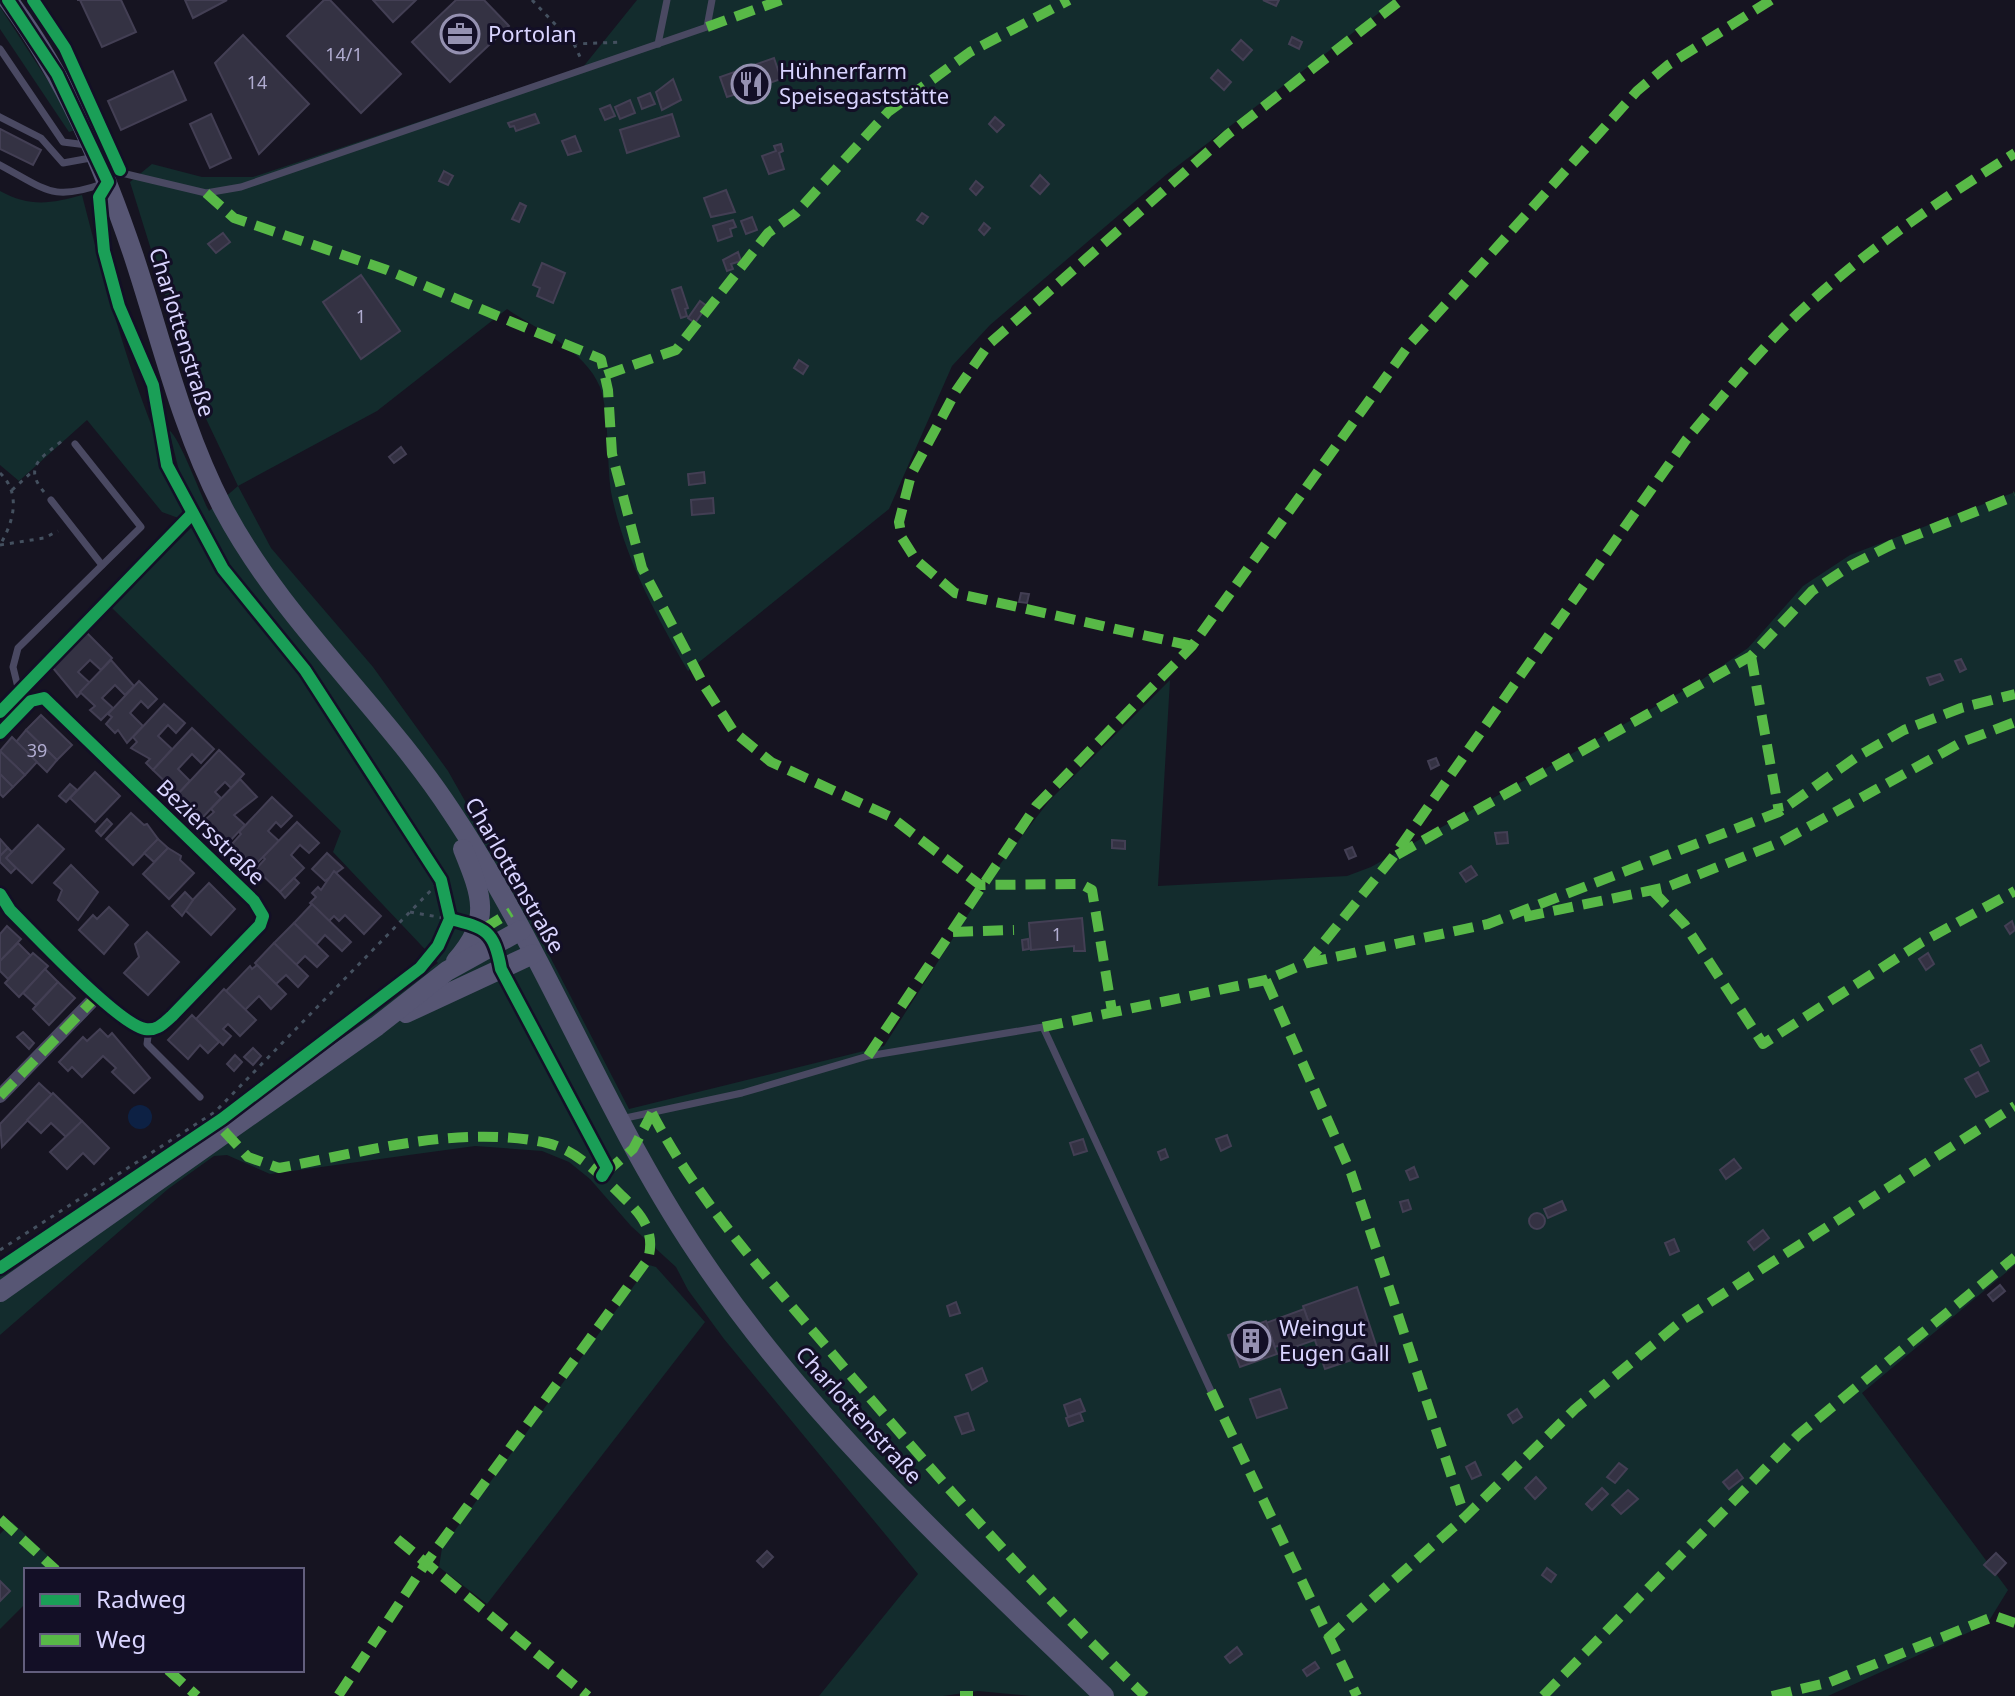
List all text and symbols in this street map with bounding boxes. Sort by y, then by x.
office icon: Portolan [439,13,481,55]
place label: Portolan [488,18,577,48]
house number: 14/1 [325,42,363,66]
place label: Hühnerfarm Speisegaststätte [779,55,949,110]
restaurant icon: Hühnerfarm Speisegaststätte [730,63,772,105]
house number: 14 [247,70,267,94]
street label: Charlottenstraße [143,243,223,420]
house number: 1 [356,304,366,328]
house number: 39 [27,738,47,762]
street label: Beziersstraße [151,772,273,891]
street label: Charlottenstraße [459,791,573,958]
house number: 1 [1052,922,1062,946]
place label: Weingut Eugen Gall [1279,1312,1390,1367]
building icon: Weingut Eugen Gall [1230,1320,1272,1362]
street label: Charlottenstraße [790,1339,930,1490]
legend [24,1568,304,1672]
text: Radweg [96,1582,186,1615]
text: Weg [96,1622,146,1655]

